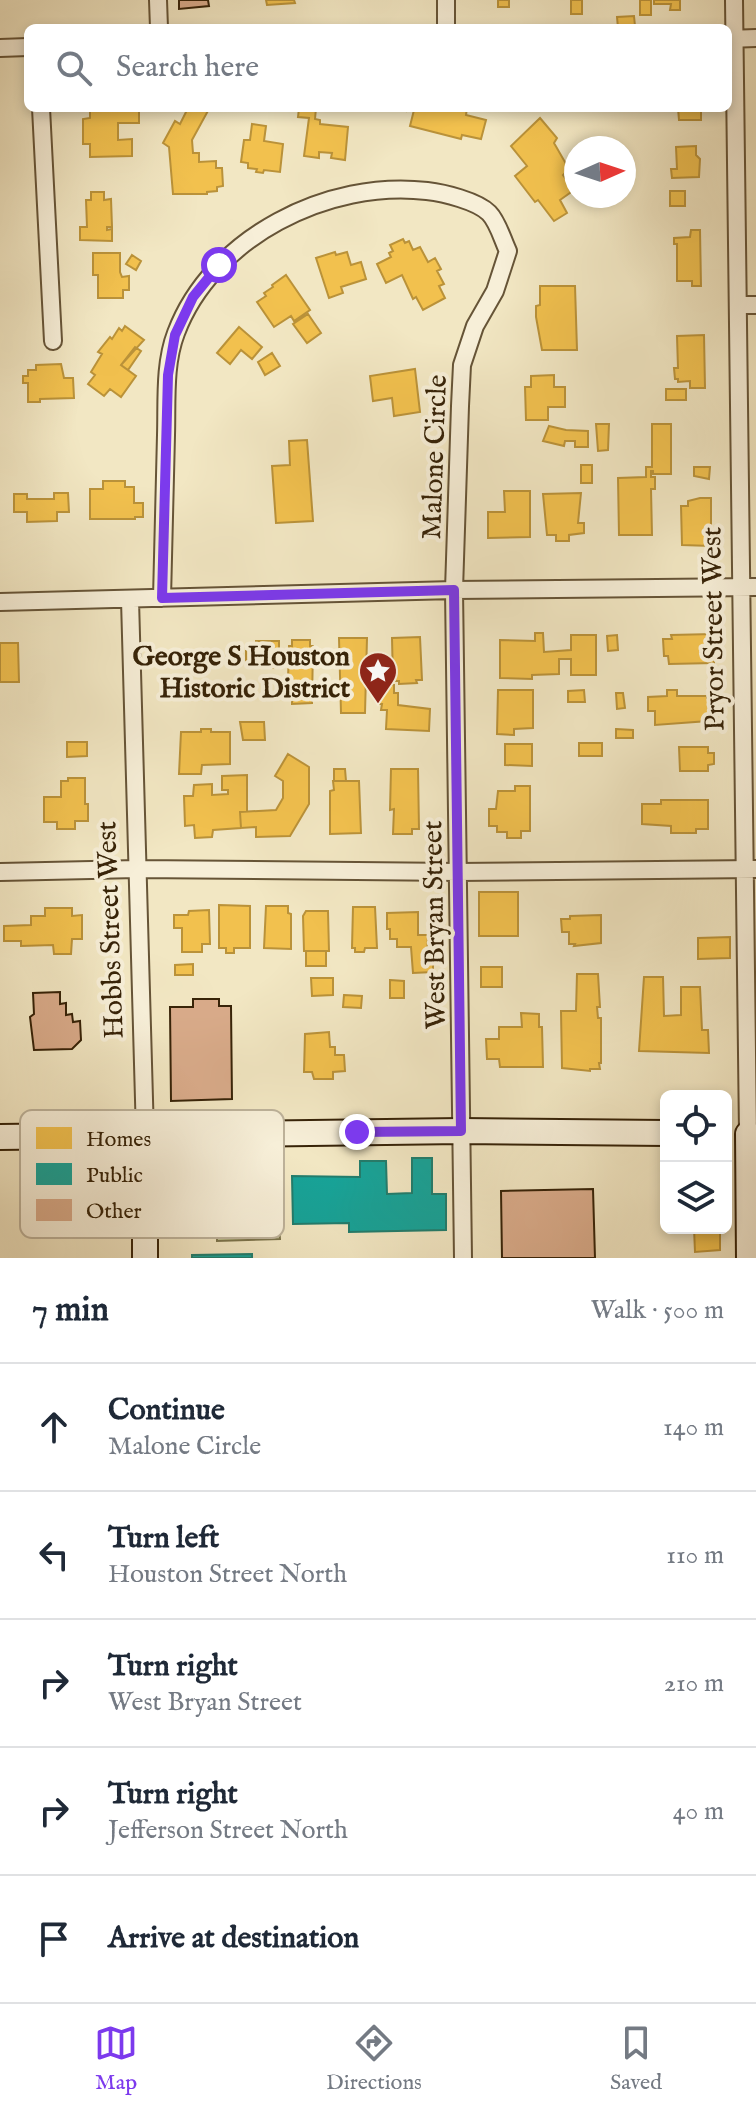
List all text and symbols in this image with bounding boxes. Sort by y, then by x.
search box [24,24,732,112]
icon: search [52,46,96,90]
text: Search here [116,49,259,87]
north arrow [564,136,636,208]
route start [201,247,237,283]
street label: Malone Circle [415,374,456,540]
street label: Pryor Street West [695,526,734,731]
place label: George S Houston Historic District [133,640,350,707]
place icon: George S Houston Historic District [357,650,399,705]
street label: Hobbs Street West [90,820,133,1039]
street label: West Bryan Street [416,820,455,1030]
map controls [660,1090,732,1234]
button: locate [660,1090,732,1162]
legend [20,1110,284,1238]
route end [339,1114,375,1150]
text: Homes [86,1126,151,1154]
text: Public [86,1162,143,1190]
button: layers [660,1162,732,1234]
text: Other [86,1198,142,1226]
text: 7 min [32,1289,109,1332]
text: Walk · 500 m [591,1294,724,1327]
text: Continue [108,1392,225,1430]
icon: ahead [32,1405,76,1449]
text: 140 m [663,1411,724,1444]
text: Malone Circle [108,1430,261,1463]
text: Turn left [108,1520,219,1558]
icon: left [32,1533,76,1577]
text: 110 m [666,1539,724,1572]
text: Houston Street North [108,1558,347,1591]
text: Turn right [108,1648,238,1686]
icon: right [32,1661,76,1705]
text: 210 m [664,1667,724,1700]
text: West Bryan Street [108,1686,302,1719]
text: Turn right [108,1776,238,1814]
icon: right [32,1789,76,1833]
text: 40 m [673,1795,724,1828]
text: Jefferson Street North [108,1814,348,1847]
icon: arrive [32,1917,76,1961]
text: Arrive at destination [108,1920,359,1958]
tab: Map [94,2021,138,2097]
tab: Directions [326,2021,422,2097]
tab: Saved [610,2021,662,2097]

